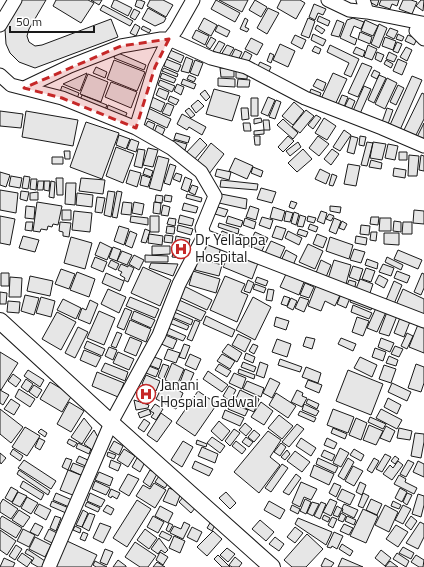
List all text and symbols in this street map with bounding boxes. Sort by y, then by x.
scale bar [10,8,94,34]
text: 50 m [16,12,42,31]
place label: Dr Yellappa Hospital [195,228,266,268]
hospital icon: Dr Yellappa Hospital [170,238,192,260]
place label: Janani Hospial Gadwal [160,373,257,413]
hospital icon: Janani Hospial Gadwal [135,383,157,405]

